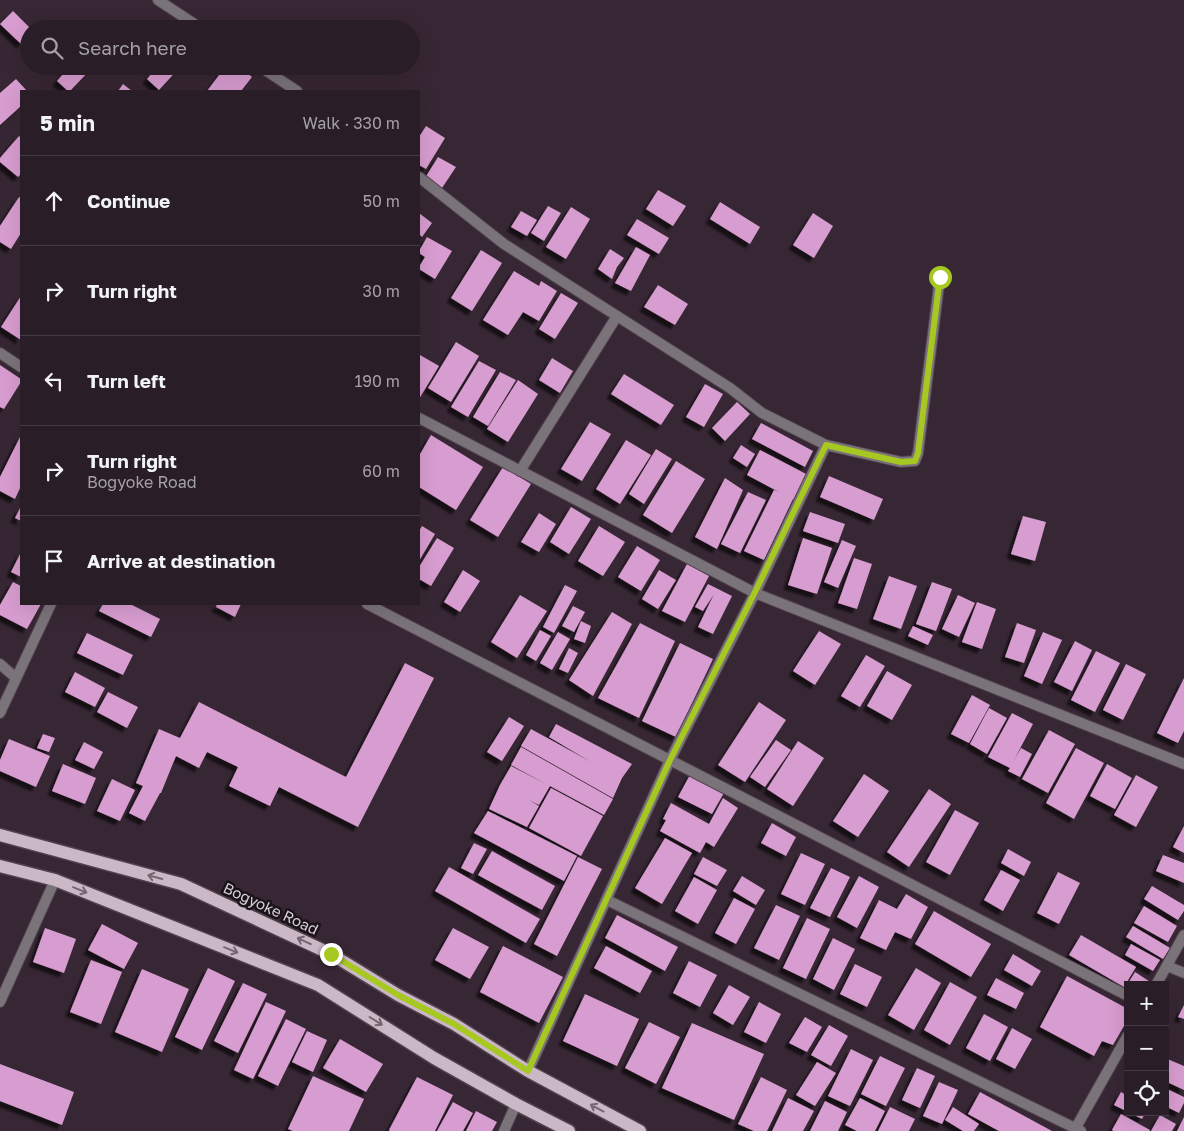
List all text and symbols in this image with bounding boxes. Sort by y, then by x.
search box [20,20,420,75]
icon: search [38,34,66,62]
text: Search here [78,36,187,59]
text: 5 min [40,110,95,136]
text: Walk · 330 m [302,113,400,133]
icon: ahead [40,187,68,215]
text: Continue [87,189,170,212]
text: 50 m [363,191,400,211]
route start [929,266,952,289]
icon: right [40,277,68,305]
text: Turn right [87,279,177,302]
text: 30 m [363,281,400,301]
icon: left [40,367,68,395]
text: Turn left [87,369,166,392]
text: 190 m [354,371,400,391]
text: Turn right [87,449,177,472]
icon: right [40,457,68,485]
text: 60 m [362,461,400,481]
text: Bogyoke Road [87,472,197,492]
icon: arrive [40,547,68,575]
text: Arrive at destination [87,549,275,572]
one-way arrow [148,872,164,881]
street label: Bogyoke Road [221,878,321,938]
one-way arrow [72,886,87,895]
one-way arrow [297,936,312,946]
route end [320,943,343,966]
one-way arrow [223,946,238,955]
map controls [1124,981,1169,1116]
button: + [1124,981,1169,1026]
one-way arrow [369,1017,383,1027]
button: − [1124,1026,1169,1071]
button: locate [1124,1071,1169,1116]
one-way arrow [590,1103,605,1112]

